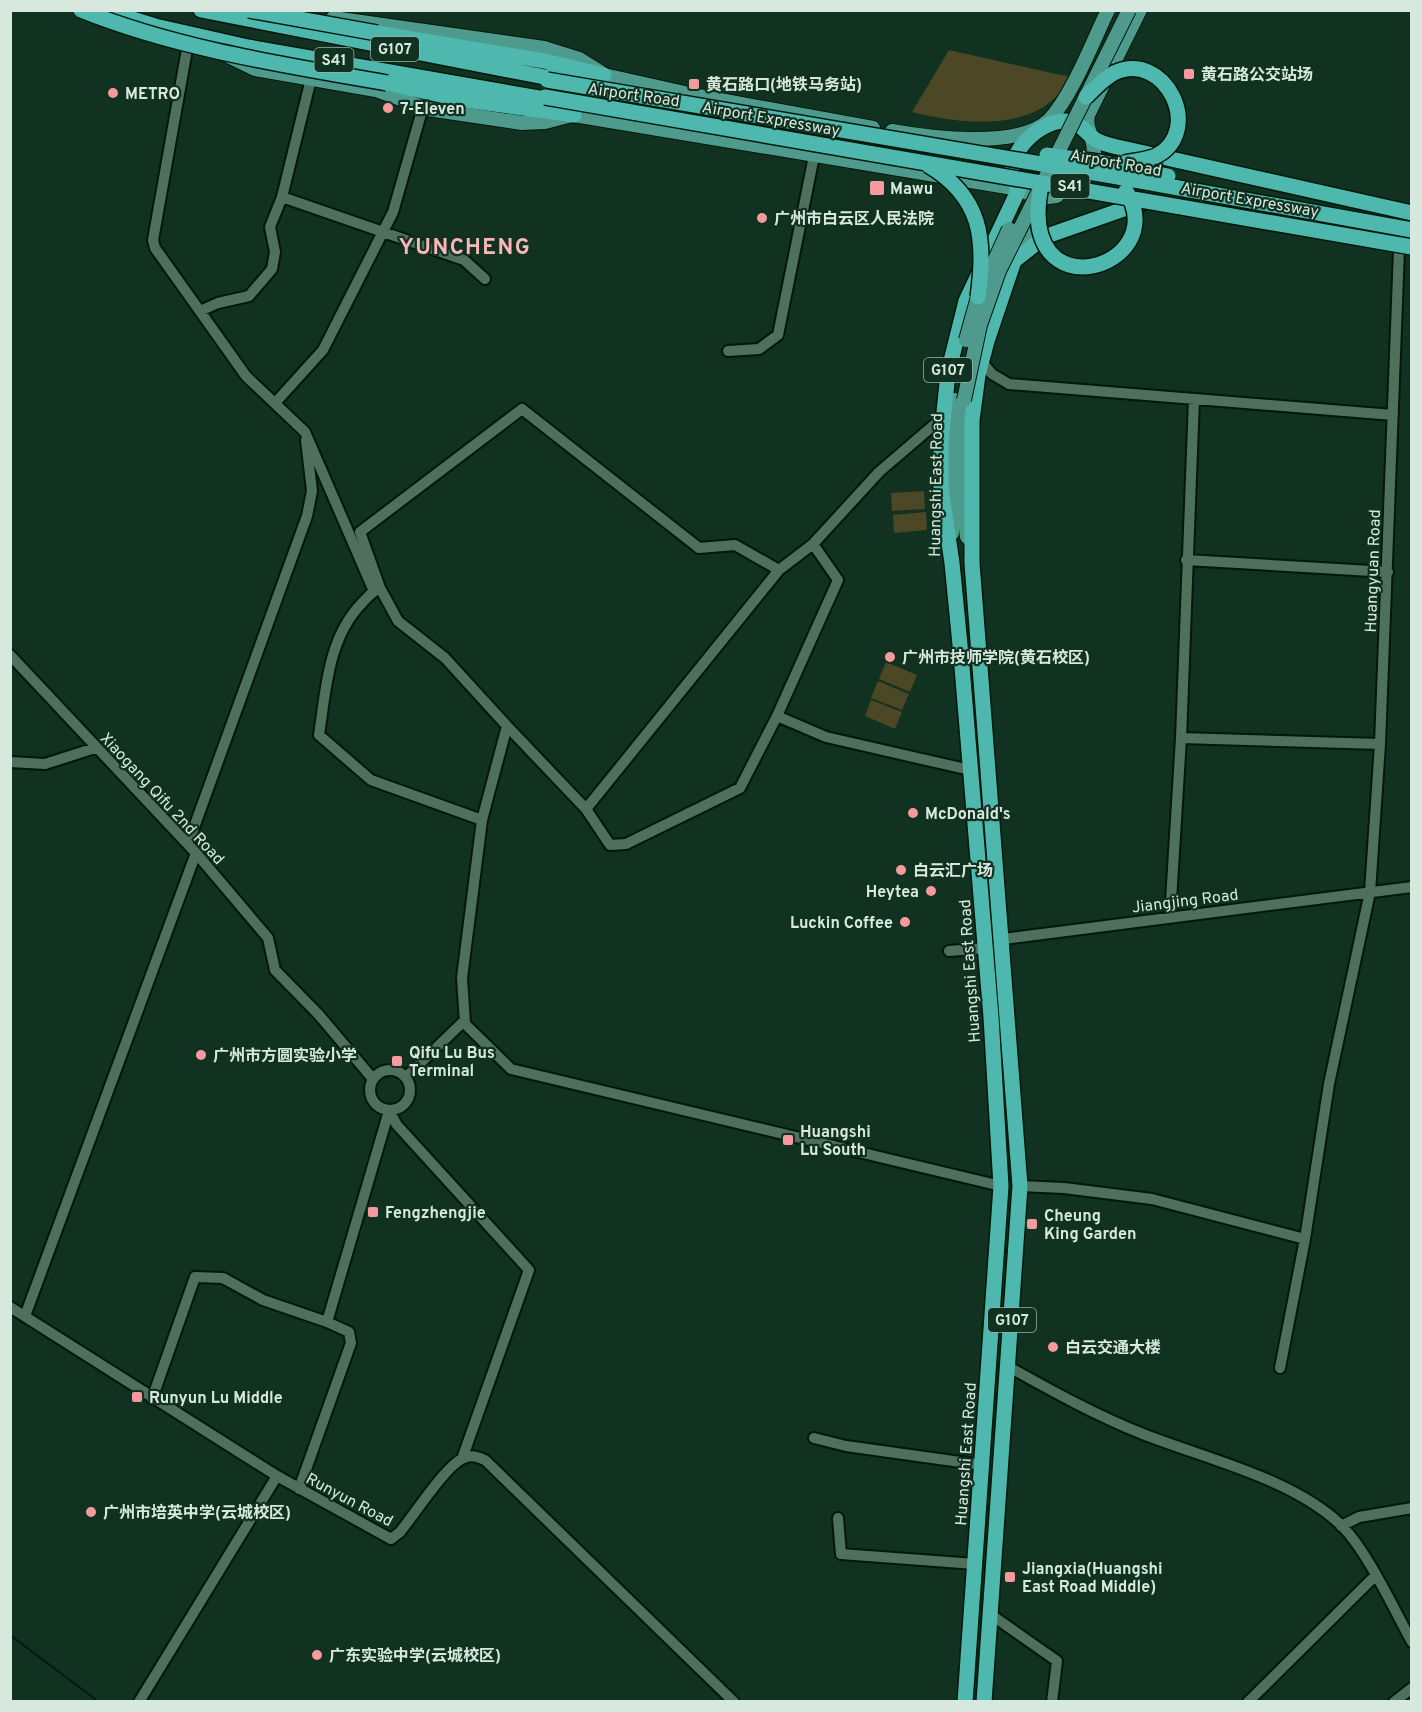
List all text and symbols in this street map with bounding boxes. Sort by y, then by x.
road number: G107 [371,37,419,61]
road number: S41 [314,48,354,72]
place label: 黄石路公交站场 [1201,65,1313,86]
marker: 黄石路公交站场 [1182,67,1196,81]
place label: 黄石路口(地铁马务站) [706,76,862,96]
marker: 黄石路口(地铁马务站) [687,77,701,91]
street label: Airport Road [587,80,681,112]
place label: METRO [125,85,180,105]
marker: METRO [106,86,120,100]
street label: Airport Expressway [700,98,841,142]
place label: 7-Eleven [400,100,465,120]
marker: 7-Eleven [381,101,395,115]
street label: Airport Road [1068,146,1163,182]
road number: S41 [1050,174,1090,198]
marker: Mawu [868,179,886,197]
street label: Airport Expressway [1179,179,1320,223]
place label: Mawu [890,180,933,200]
place label: 广州市白云区人民法院 [774,209,934,230]
marker: 广州市白云区人民法院 [755,211,769,225]
district label: YUNCHENG [399,235,531,262]
road number: G107 [924,358,972,382]
street label: Huangshi East Road [926,413,948,557]
street label: Huangyuan Road [1362,509,1386,633]
place label: 广州市技师学院(黄石校区) [902,648,1090,669]
marker: 广州市技师学院(黄石校区) [883,650,897,664]
street label: Xiaogang Qifu 2nd Road [95,729,228,870]
place label: McDonald's [925,805,1011,825]
marker: McDonald's [906,806,920,820]
place label: 白云汇广场 [913,862,993,882]
marker: 白云汇广场 [894,863,908,877]
place label: Heytea [866,883,919,903]
marker: Heytea [924,884,938,898]
street label: Jiangjing Road [1131,886,1240,918]
street label: Huangshi East Road [956,899,986,1043]
place label: Luckin Coffee [790,914,893,934]
marker: Luckin Coffee [898,915,912,929]
place label: Qifu Lu Bus Terminal [409,1044,495,1082]
place label: 广州市方圆实验小学 [213,1046,357,1067]
marker: 广州市方圆实验小学 [194,1048,208,1062]
marker: Qifu Lu Bus Terminal [390,1054,404,1068]
place label: Huangshi Lu South [800,1123,871,1161]
marker: Huangshi Lu South [781,1133,795,1147]
place label: Fengzhengjie [385,1204,486,1224]
marker: Fengzhengjie [366,1205,380,1219]
place label: Cheung King Garden [1044,1207,1136,1245]
marker: Cheung King Garden [1025,1217,1039,1231]
road number: G107 [988,1308,1036,1332]
place label: 白云交通大楼 [1065,1338,1161,1359]
marker: 白云交通大楼 [1046,1340,1060,1354]
street label: Huangshi East Road [952,1382,982,1526]
place label: Runyun Lu Middle [149,1389,283,1409]
marker: Runyun Lu Middle [130,1390,144,1404]
street label: Runyun Road [302,1469,396,1532]
place label: 广州市培英中学(云城校区) [103,1503,291,1524]
marker: 广州市培英中学(云城校区) [84,1505,98,1519]
place label: Jiangxia(Huangshi East Road Middle) [1022,1560,1163,1598]
marker: Jiangxia(Huangshi East Road Middle) [1003,1570,1017,1584]
place label: 广东实验中学(云城校区) [329,1646,501,1667]
marker: 广东实验中学(云城校区) [310,1648,324,1662]

